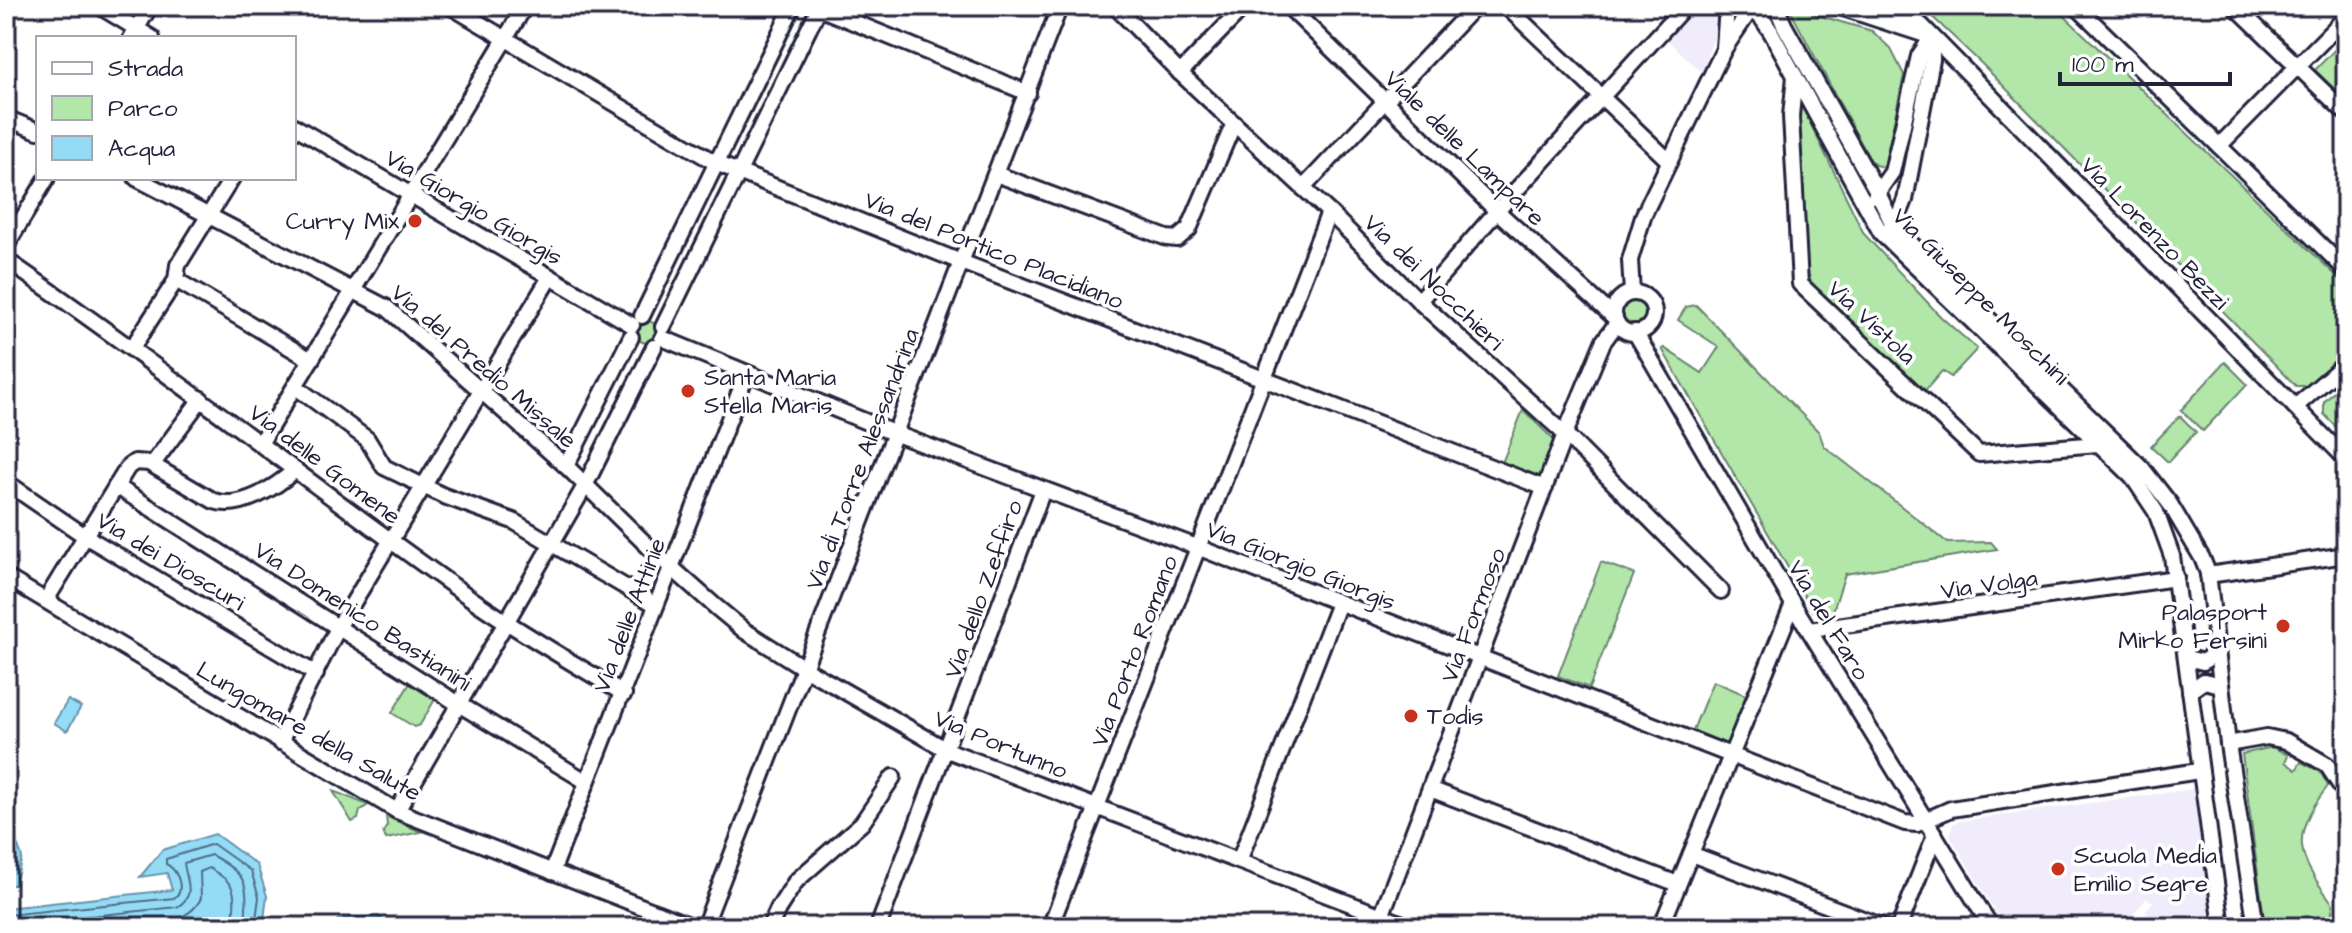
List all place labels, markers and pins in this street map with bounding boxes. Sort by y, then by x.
place label: Curry Mix [286,205,400,240]
marker: Curry Mix [406,212,424,230]
place label: Santa Maria Stella Maris [704,361,836,423]
marker: Santa Maria Stella Maris [679,382,697,400]
place label: Palasport Mirko Fersini [2118,596,2267,658]
marker: Palasport Mirko Fersini [2274,617,2292,635]
place label: Todis [1427,700,1483,734]
marker: Todis [1402,707,1420,725]
place label: Scuola Media Emilio Segre [2074,839,2217,902]
marker: Scuola Media Emilio Segre [2049,860,2067,878]

